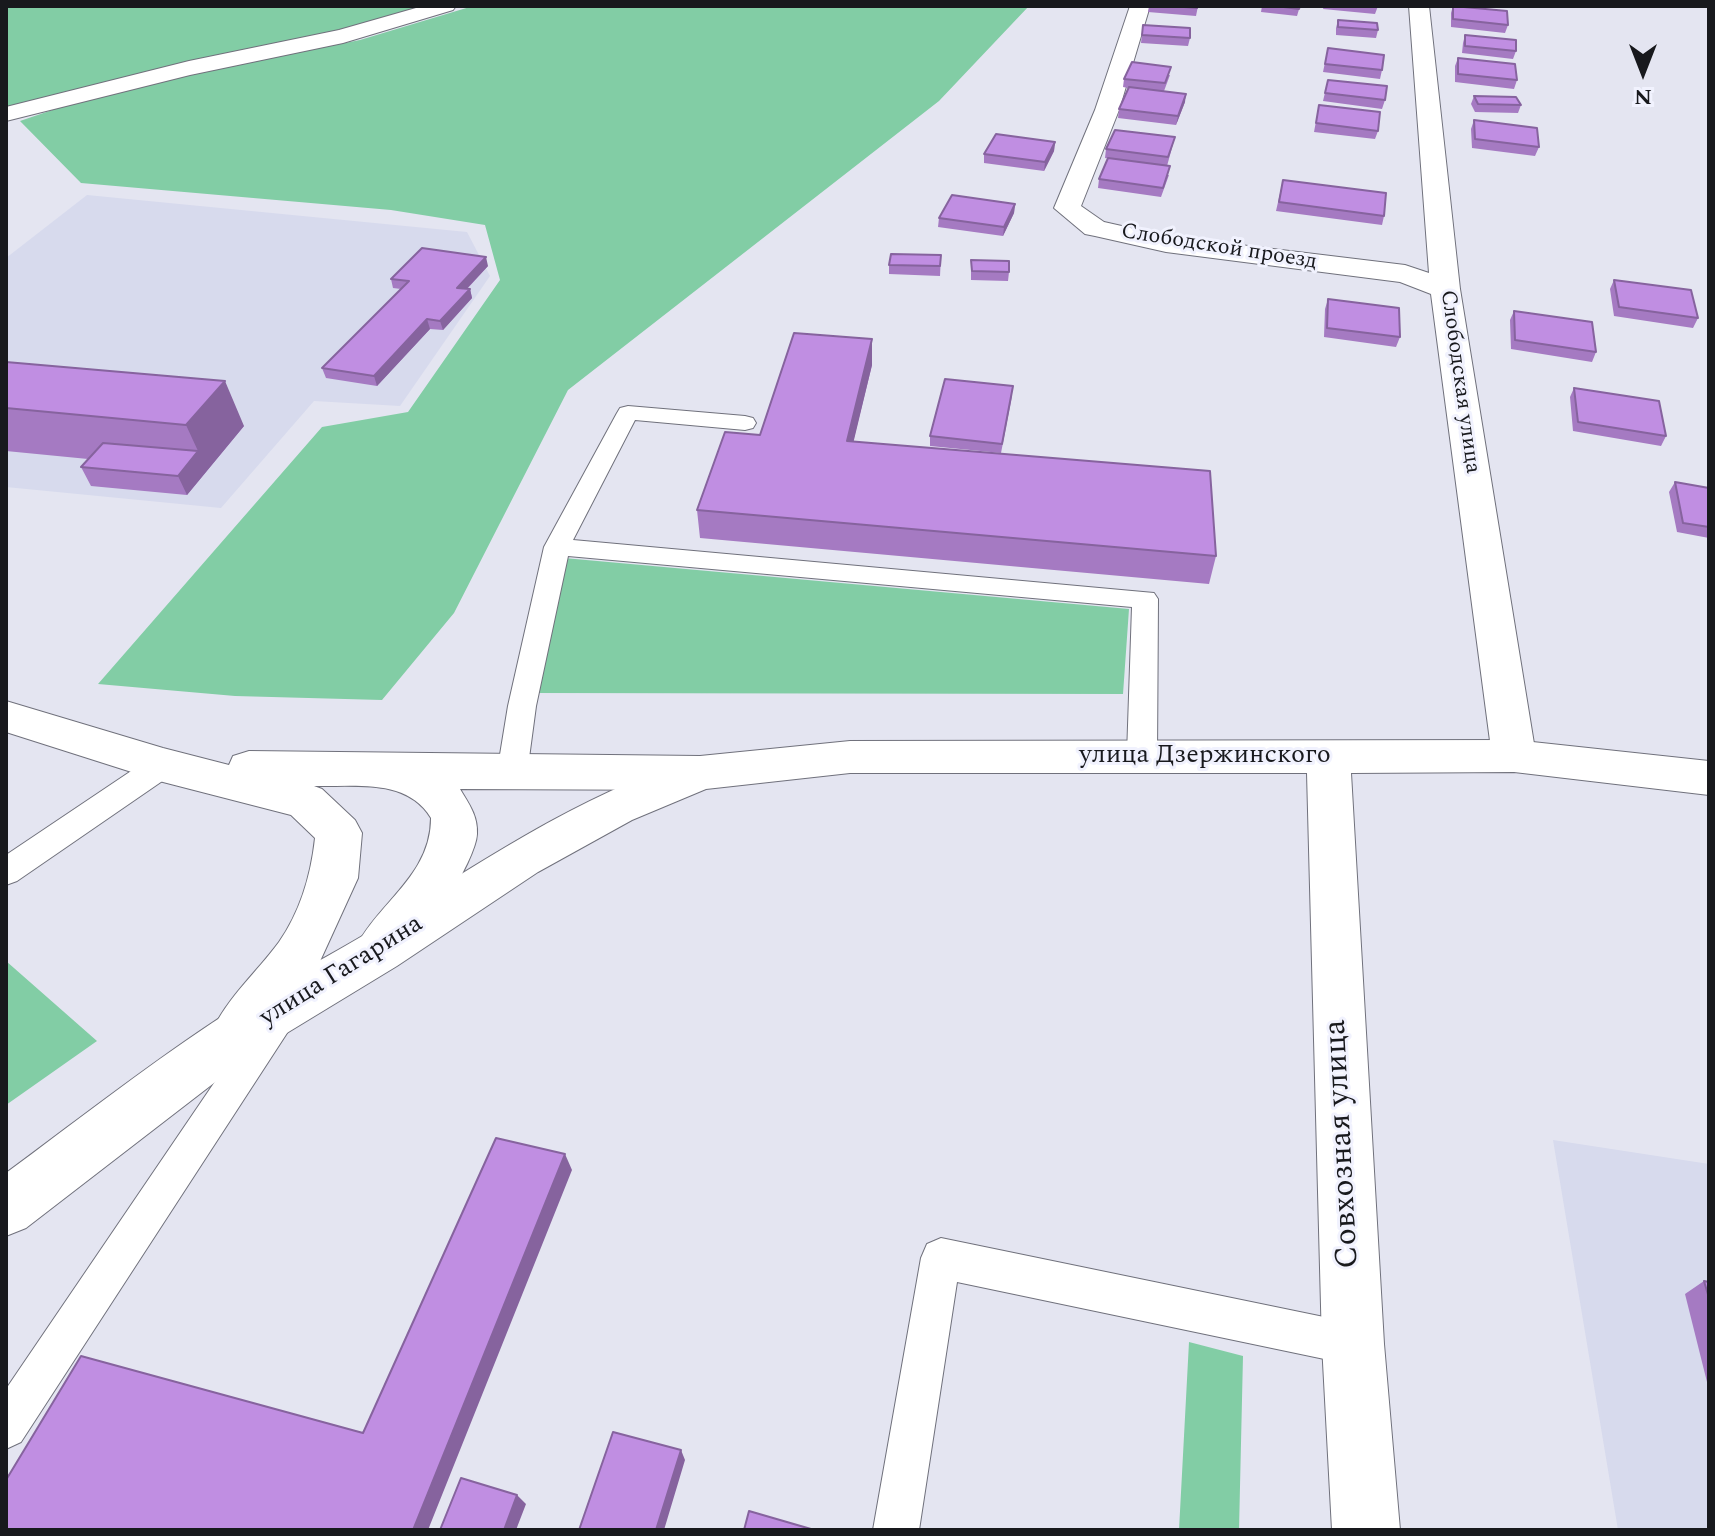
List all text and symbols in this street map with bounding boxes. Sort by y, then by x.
north arrow [1603,32,1683,112]
text: N [1634,80,1652,113]
street label: Слободской проезд [1119,219,1319,277]
street label: Слободская улица [1433,289,1485,475]
street label: улица Дзержинского [1079,741,1331,773]
street label: улица Гагарина [255,909,429,1035]
street label: Совхозная улица [1318,1018,1370,1270]

